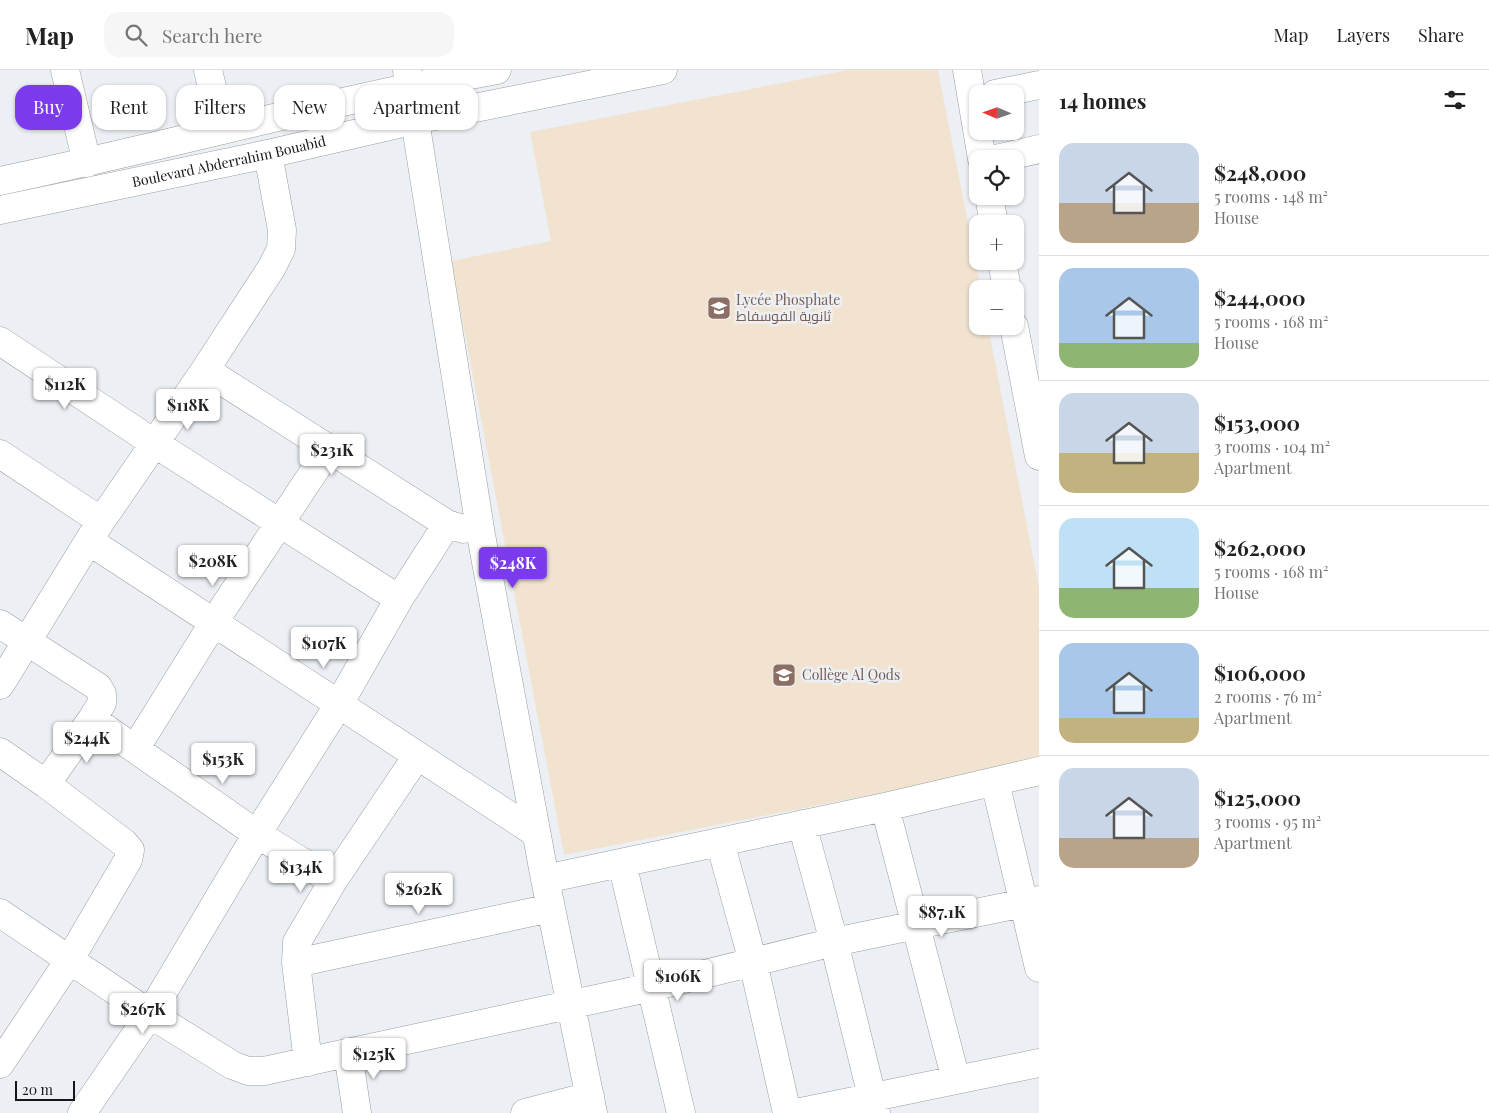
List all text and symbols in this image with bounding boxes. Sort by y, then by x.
search box [104,12,454,57]
text: Map [25,19,74,51]
icon: search [122,21,150,49]
text: Search here [162,22,262,48]
text: Map [1273,23,1308,47]
text: Layers [1336,23,1390,47]
text: Share [1418,23,1464,47]
chip: Buy [15,85,82,130]
chip: Rent [92,85,166,130]
chip: Filters [176,85,264,130]
chip: New [274,85,345,130]
chip: Apartment [355,85,478,130]
north arrow [969,85,1024,140]
map controls [969,85,1024,335]
text: 14 homes [1059,86,1146,114]
icon: filters [1441,86,1469,114]
street label: Boulevard Abderrahim Bouabid [130,131,328,191]
button: locate [969,150,1024,205]
text: $248,000 [1214,158,1306,186]
icon: home [1099,163,1159,223]
text: 5 rooms · 148 m² [1214,186,1328,207]
text: House [1214,207,1259,228]
button: + [969,215,1024,270]
button: − [969,280,1024,335]
text: $244,000 [1214,283,1306,311]
icon: home [1099,288,1159,348]
place label: Lycée Phosphate ثانوية الفوسفاط [736,290,840,325]
school or university icon: Lycée Phosphate ثانوية الفوسفاط [706,295,732,321]
text: 5 rooms · 168 m² [1214,311,1328,332]
text: House [1214,332,1259,353]
pin: $112K [30,368,100,410]
text: $112K [44,373,86,394]
pin: $118K [153,388,223,431]
text: $118K [167,394,209,415]
text: $153,000 [1214,408,1300,436]
icon: home [1099,413,1159,473]
pin: $231K [297,434,367,476]
text: 3 rooms · 104 m² [1214,436,1330,457]
text: $231K [311,439,353,460]
text: Apartment [1214,457,1292,478]
text: $262,000 [1214,533,1306,561]
icon: home [1099,538,1159,598]
pin: $208K [178,544,248,587]
pin: $248K [478,546,548,589]
text: $208K [189,550,237,571]
text: $248K [490,552,536,573]
text: 5 rooms · 168 m² [1214,561,1328,582]
text: House [1214,582,1259,603]
pin: $107K [289,626,359,669]
text: $107K [302,632,346,653]
text: $106,000 [1214,658,1306,686]
school or university icon: Collège Al Qods [771,662,797,688]
icon: home [1099,663,1159,723]
place label: Collège Al Qods [802,665,900,684]
text: 2 rooms · 76 m² [1214,686,1322,707]
text: Apartment [1214,707,1292,728]
pin: $244K [52,722,122,764]
text: $244K [64,727,110,748]
pin: $153K [188,742,258,785]
text: $153K [202,748,244,769]
text: $125,000 [1214,783,1301,811]
icon: home [1099,788,1159,848]
text: 3 rooms · 95 m² [1214,811,1321,832]
text: Apartment [1214,832,1292,853]
pin: $134K [266,850,336,893]
text: $134K [280,856,322,877]
pin: $262K [384,872,454,915]
text: $262K [396,878,442,899]
pin: $87.1K [901,896,983,938]
text: $87.1K [919,901,965,922]
pin: $106K [643,960,713,1002]
text: $106K [655,965,701,986]
pin: $267K [108,992,178,1035]
text: $267K [120,998,166,1019]
pin: $125K [339,1038,409,1080]
text: $125K [353,1043,395,1064]
scale bar [15,1078,75,1101]
text: 20 m [22,1080,53,1099]

